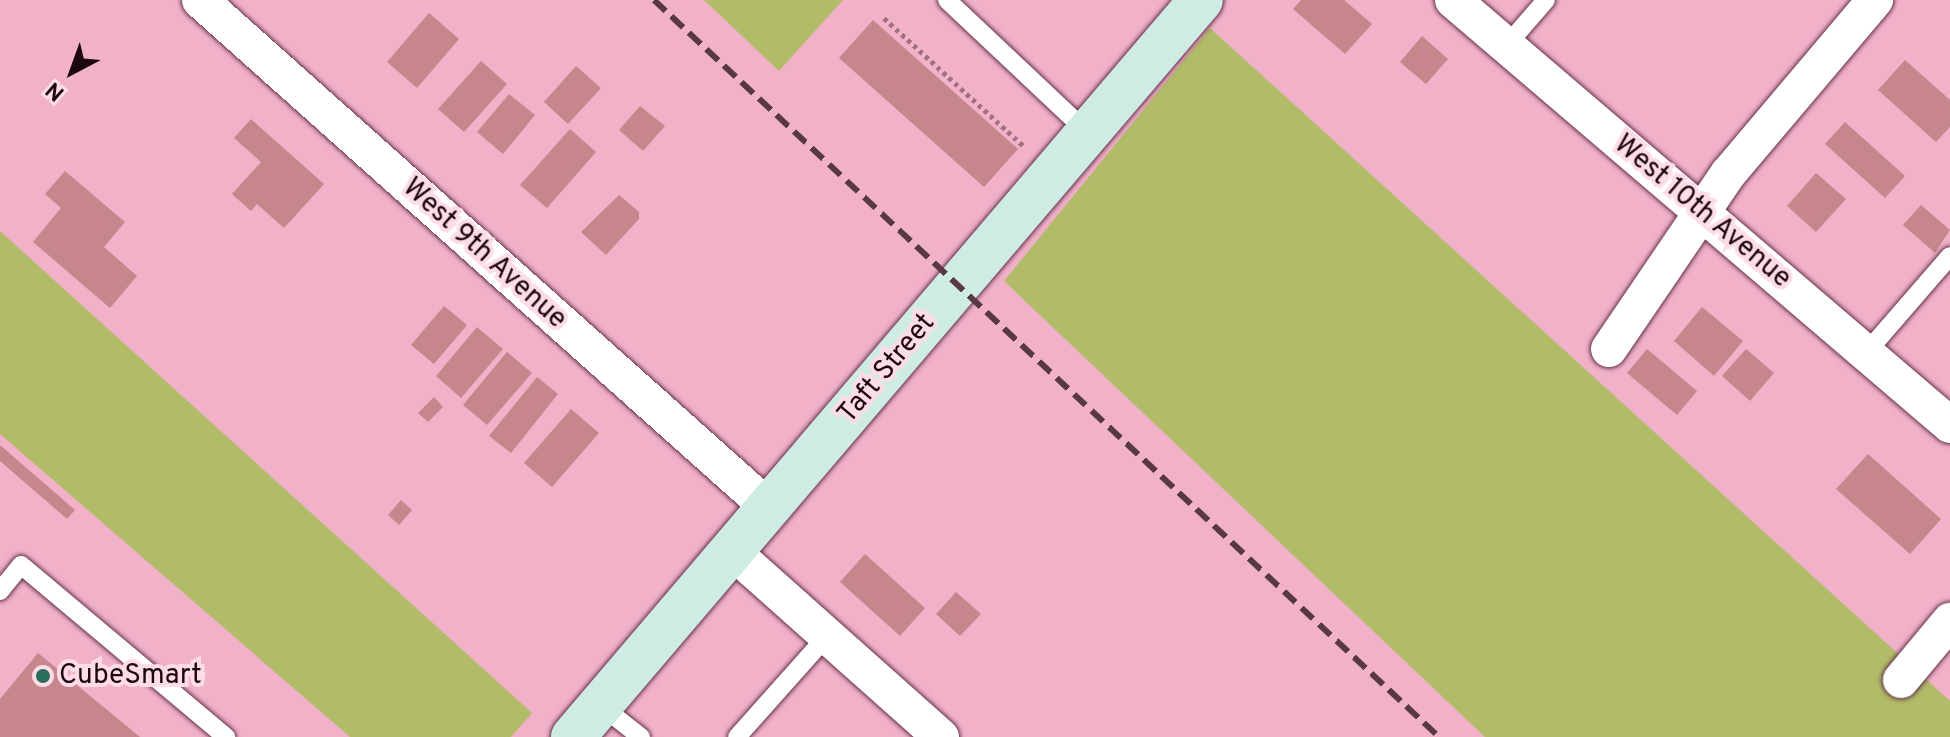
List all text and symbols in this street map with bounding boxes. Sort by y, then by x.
north arrow [32,32,112,112]
text: N [41,75,71,106]
street label: West 10th Avenue [1606,128,1798,296]
street label: West 9th Avenue [395,171,573,337]
street label: Taft Street [831,307,943,431]
place label: CubeSmart [59,659,202,693]
marker: CubeSmart [34,667,52,685]

